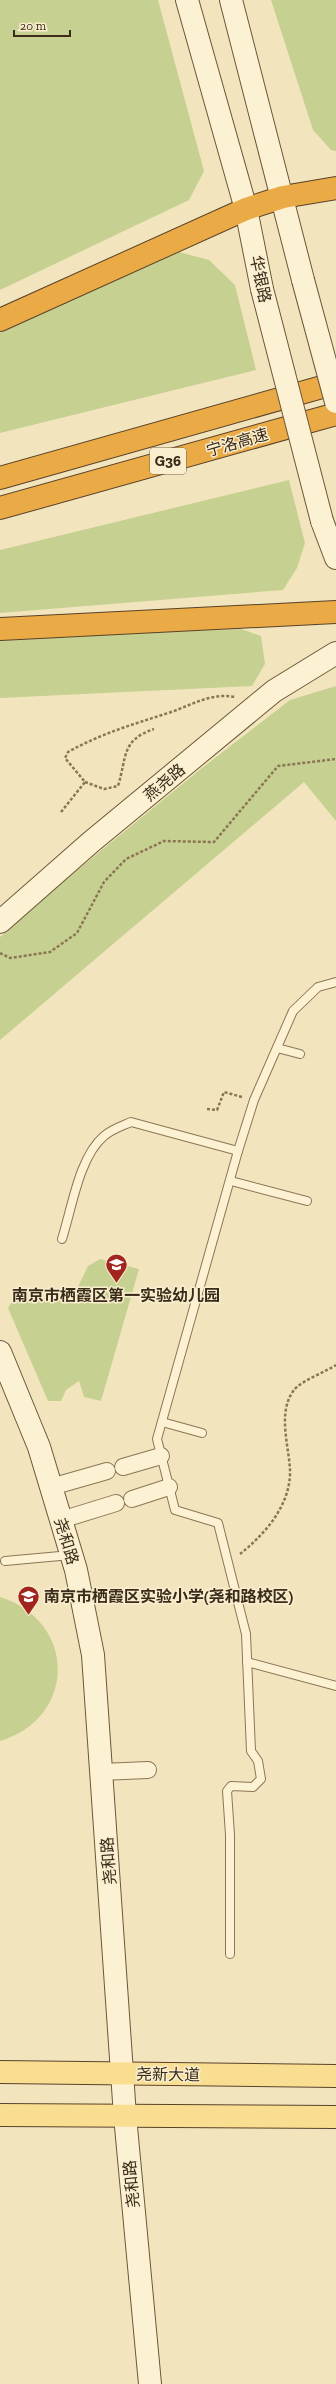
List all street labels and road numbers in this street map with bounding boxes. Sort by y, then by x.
street label: 华银路 [246,254,275,305]
street label: 宁洛高速 [204,425,271,460]
road number: G36 [150,448,186,474]
street label: 燕尧路 [140,760,189,805]
street label: 尧和路 [50,1515,83,1567]
street label: 尧和路 [97,1836,120,1886]
street label: 尧新大道 [136,2064,200,2085]
street label: 尧和路 [120,2159,143,2209]

